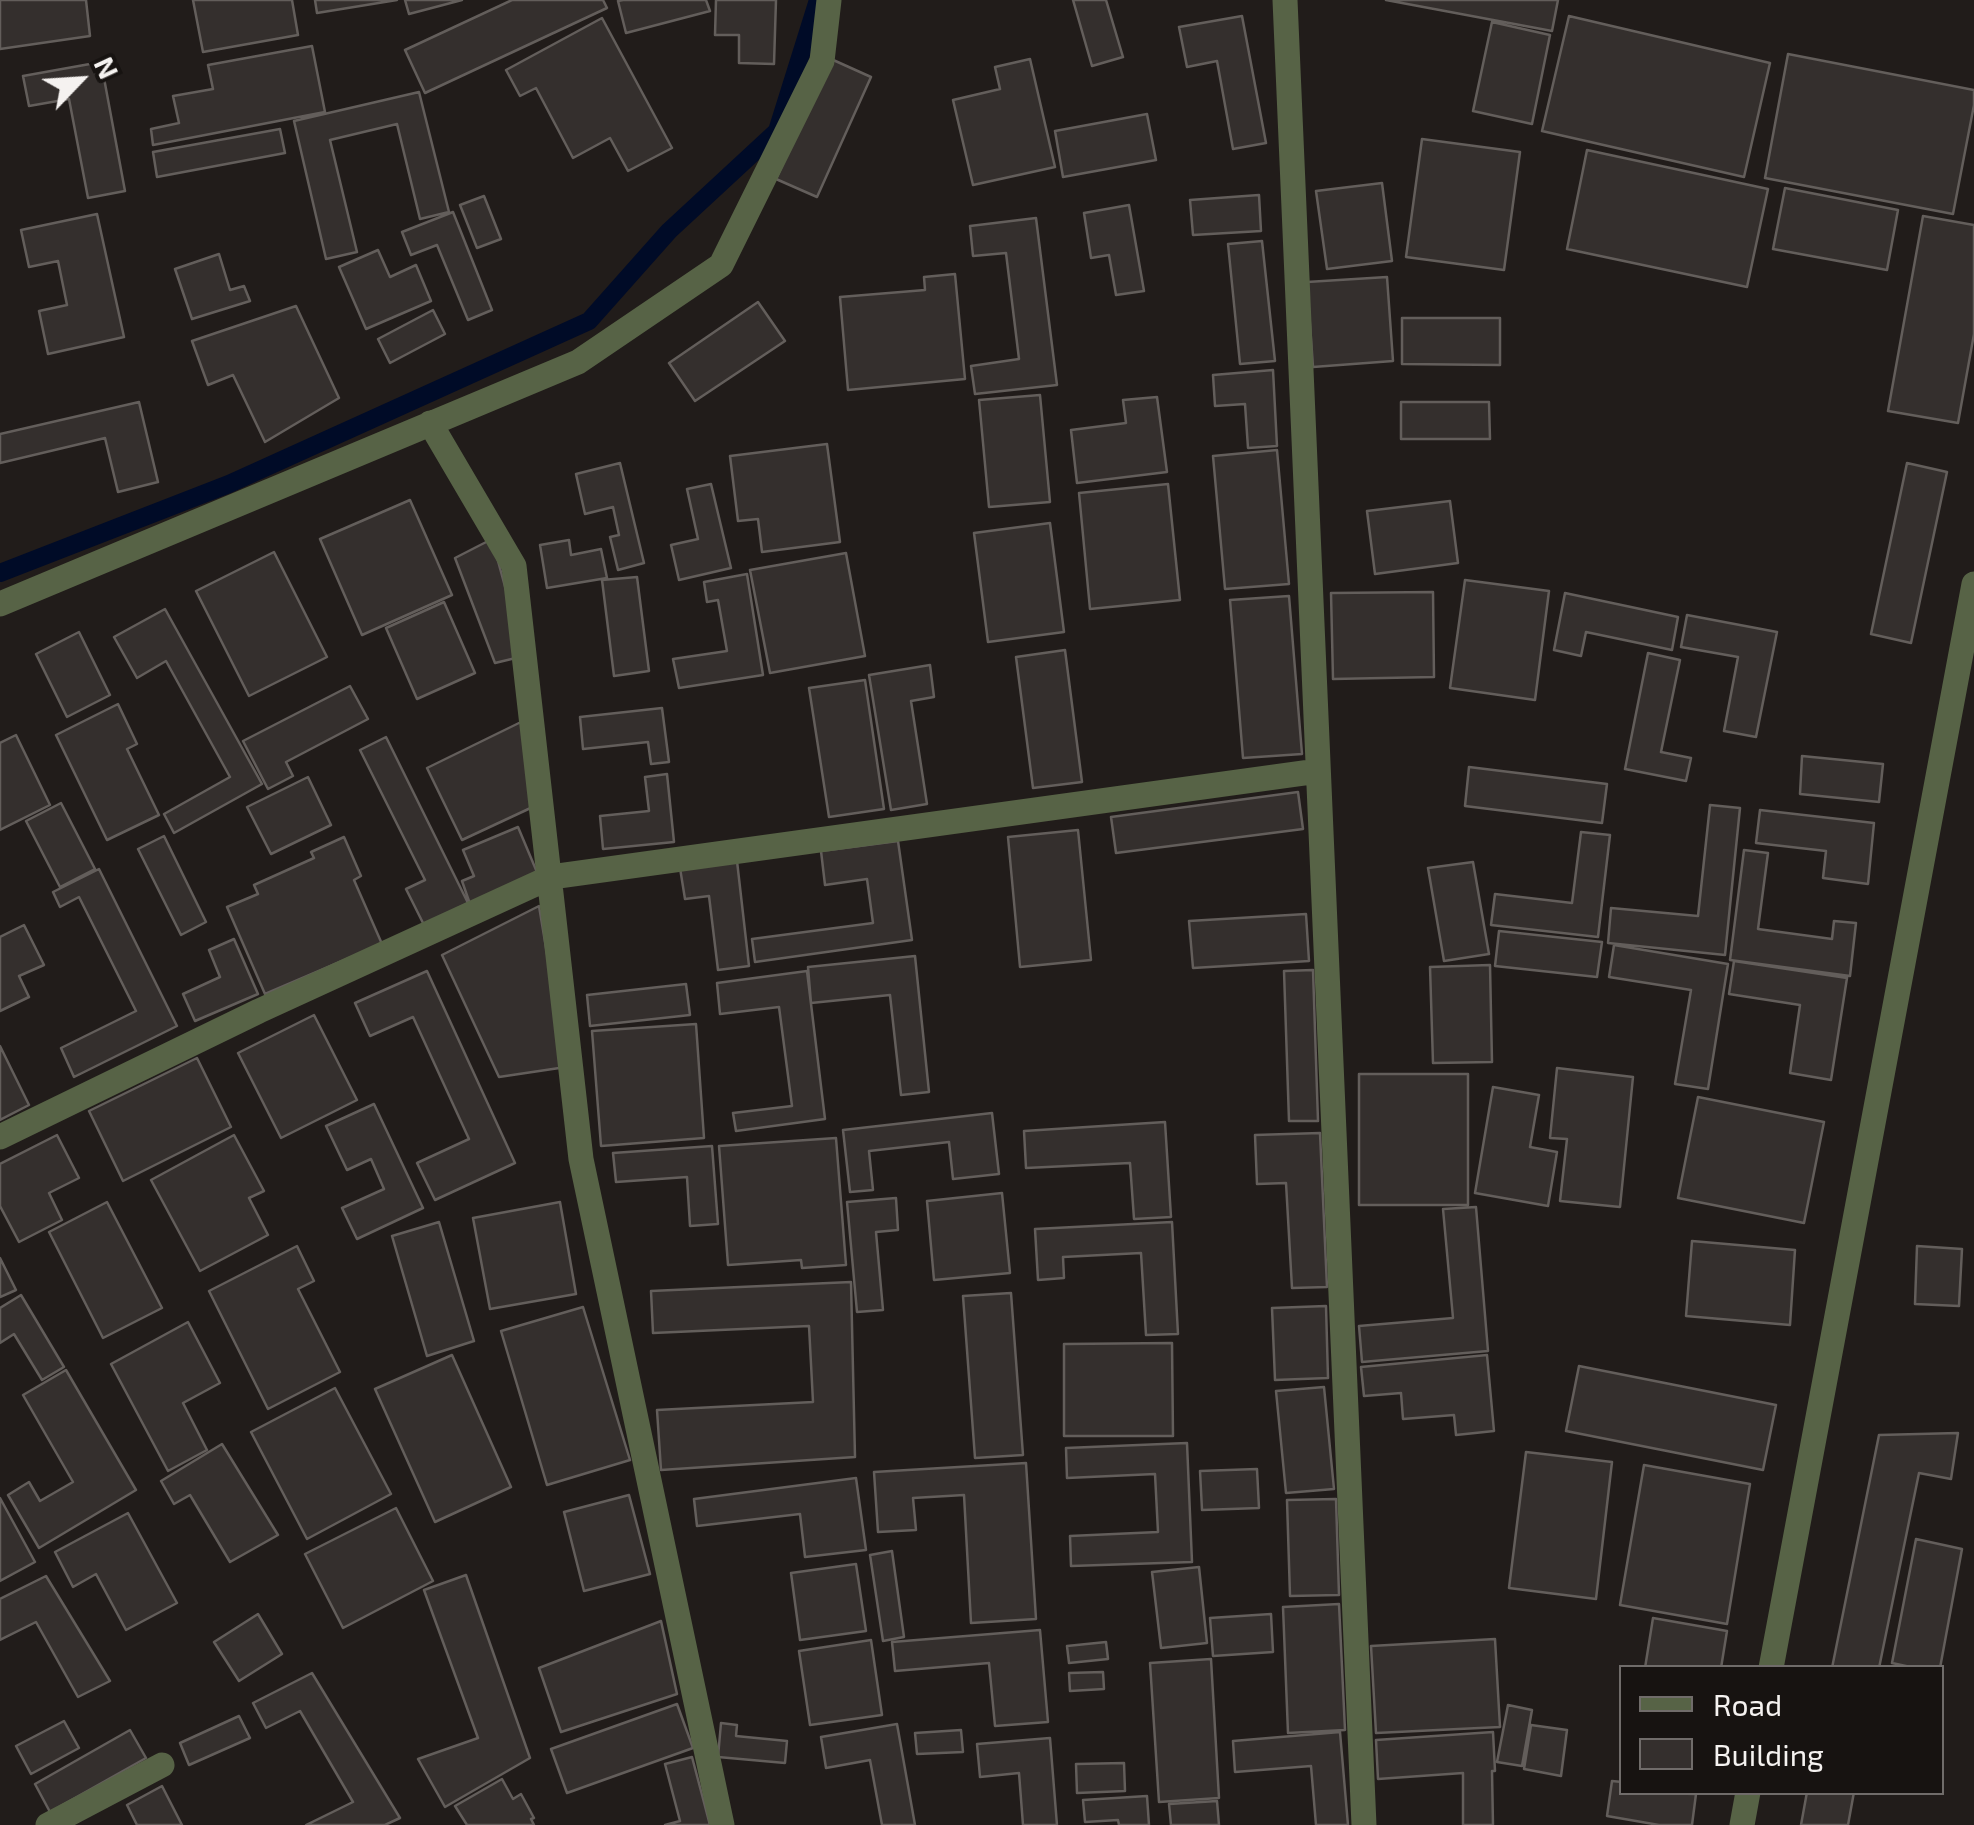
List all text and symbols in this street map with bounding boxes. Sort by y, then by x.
north arrow [30,30,130,130]
text: N [88,51,127,84]
legend [1619,1665,1944,1795]
text: Road [1713,1686,1782,1722]
text: Building [1713,1736,1824,1772]

